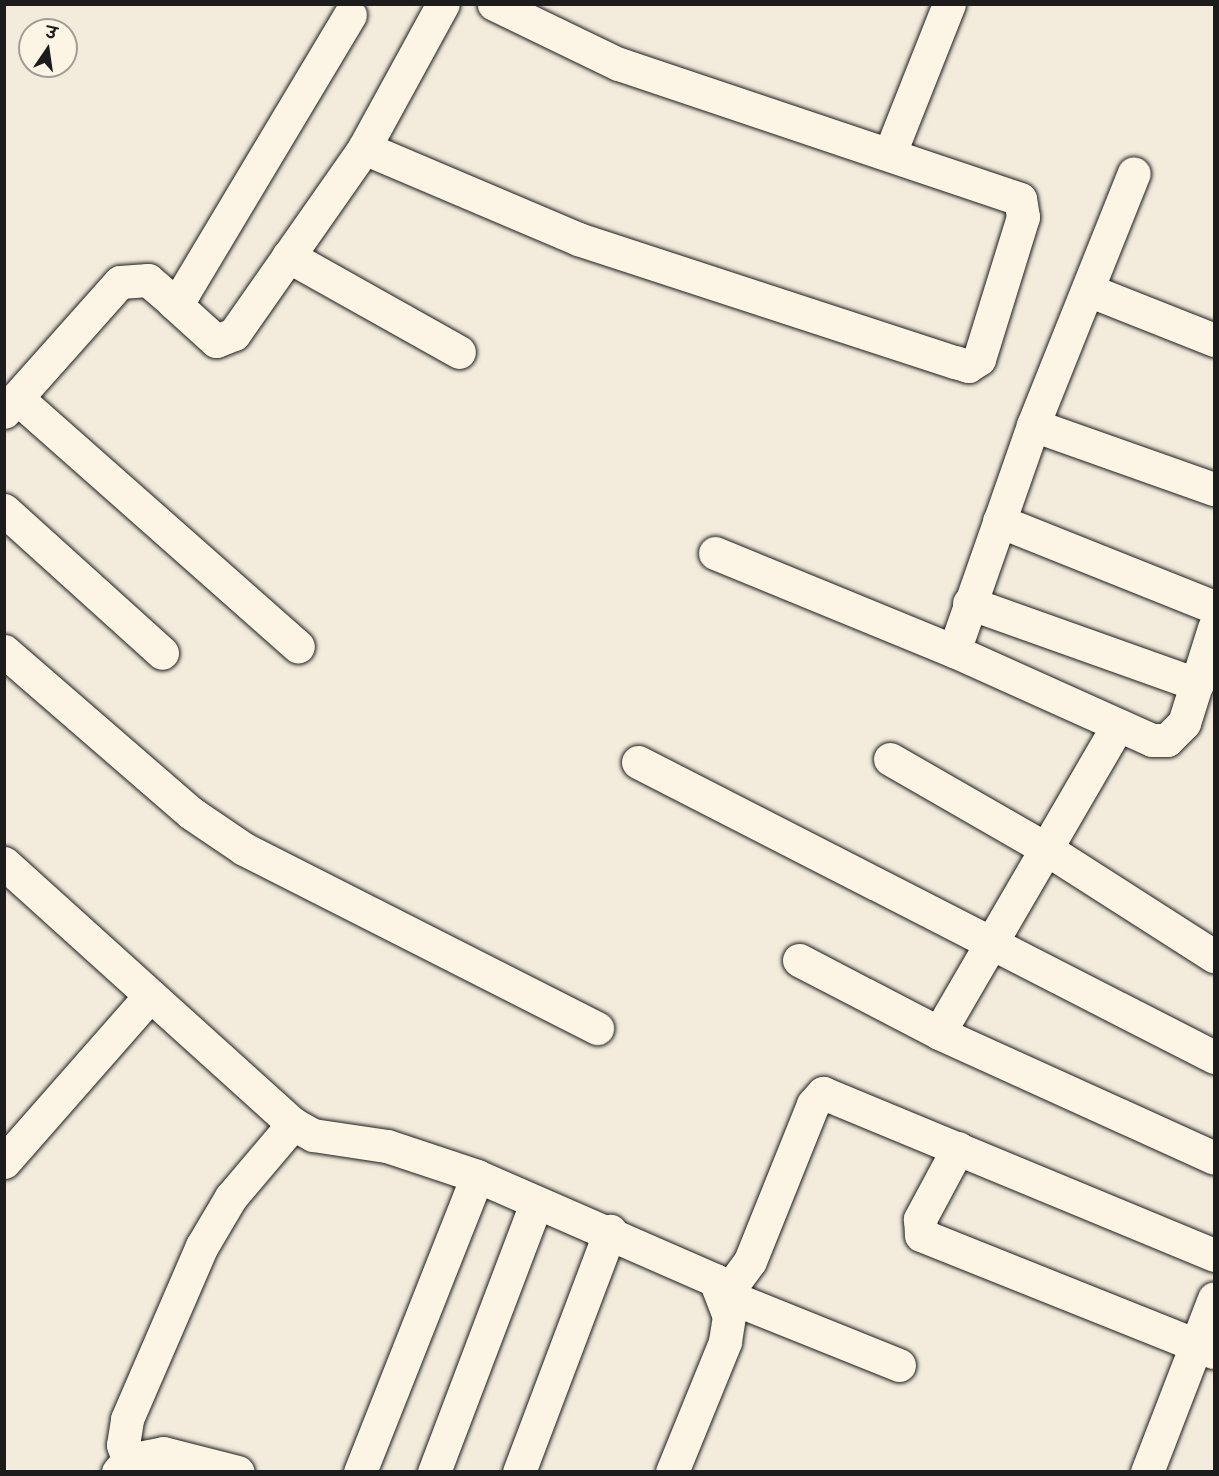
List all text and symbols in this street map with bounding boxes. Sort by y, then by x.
north arrow [18,18,78,78]
text: उ [44,20,59,44]

